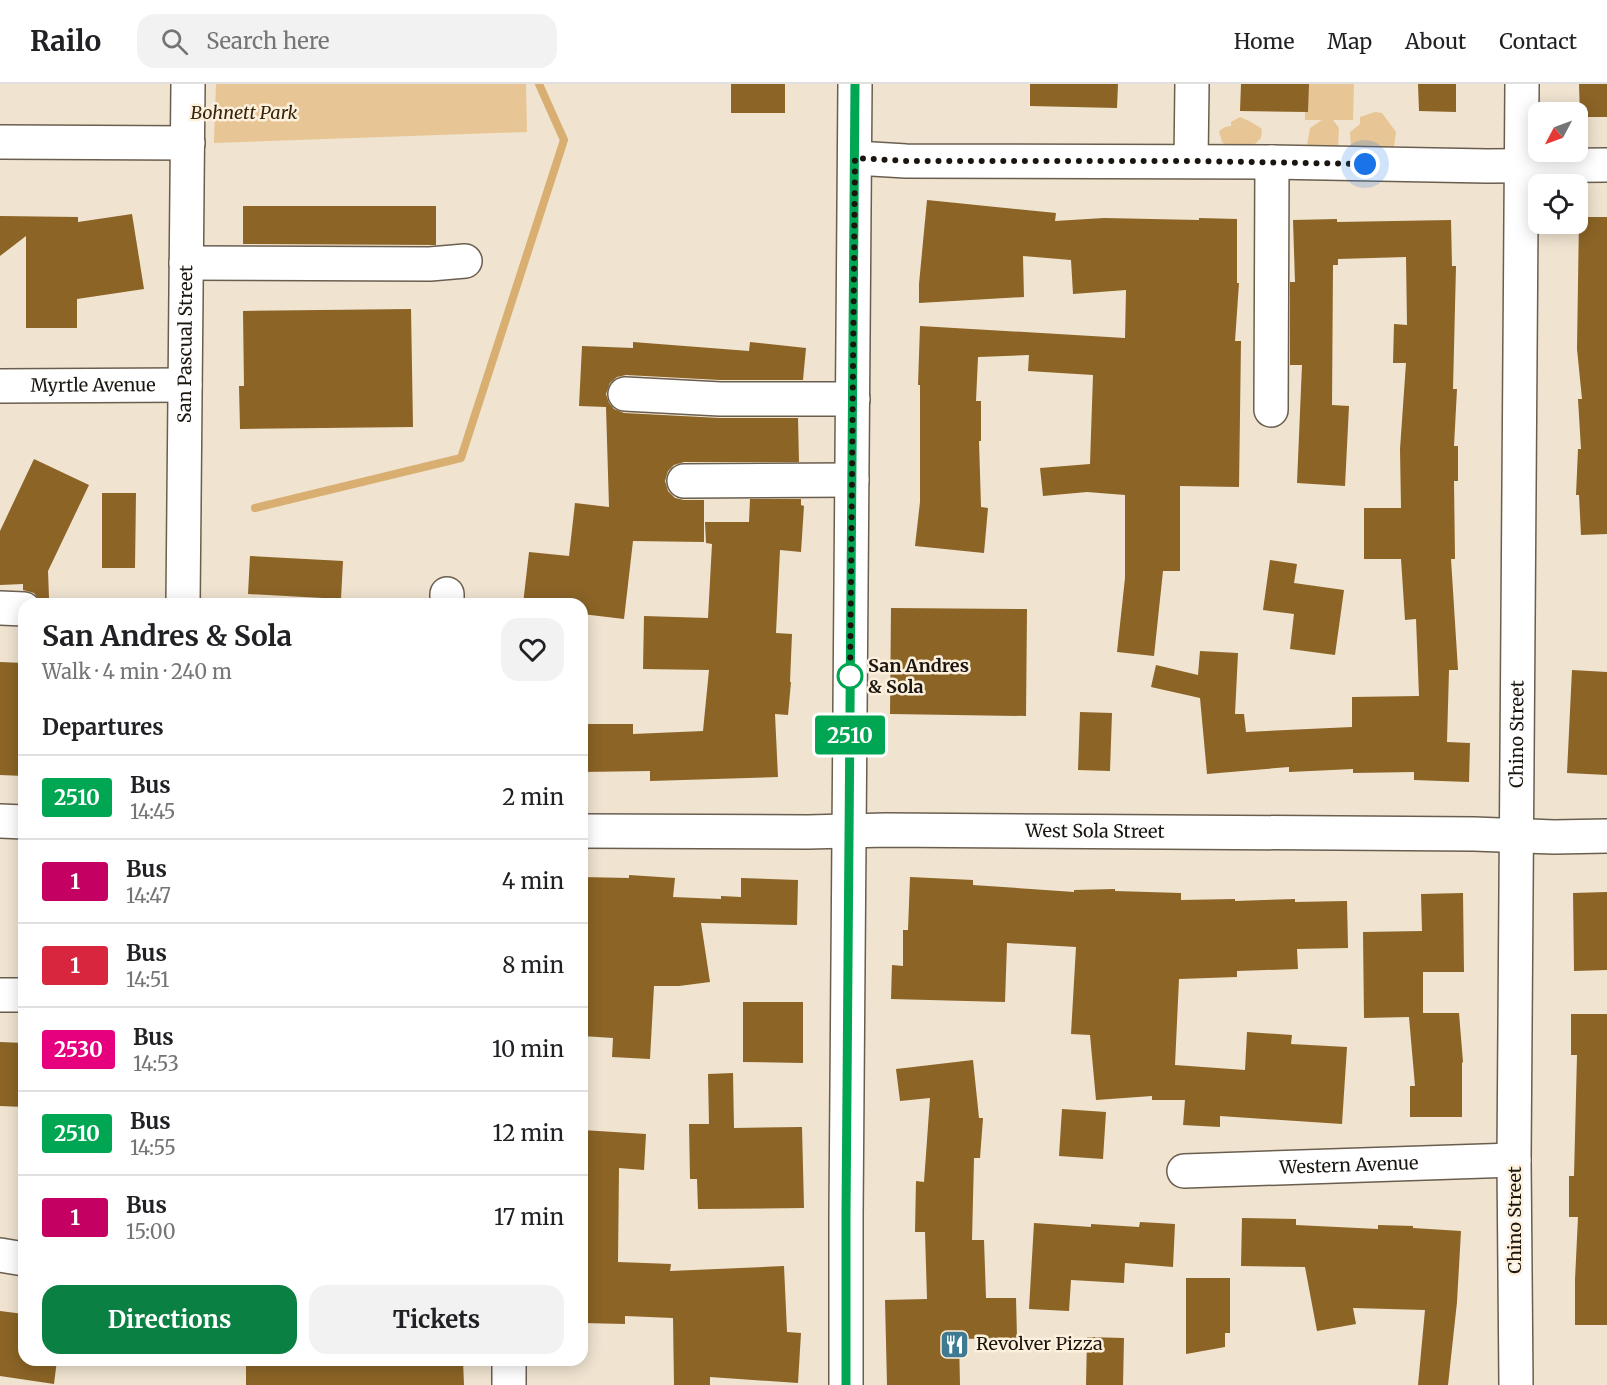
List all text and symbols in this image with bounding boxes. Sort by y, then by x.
search box [137,14,557,68]
text: Railo [30,23,101,59]
icon: search [158,25,191,58]
text: Search here [206,27,330,55]
text: Home [1234,28,1294,55]
text: Map [1327,28,1372,55]
text: About [1405,28,1466,55]
text: Contact [1499,28,1577,55]
park label: Bohnett Park [191,101,298,124]
north arrow [1528,102,1588,162]
map controls [1528,102,1588,234]
your location [1350,149,1380,179]
button: locate [1528,174,1588,234]
street label: San Pascual Street [173,265,197,423]
street label: Myrtle Avenue [30,373,156,397]
text: San Andres & Sola [42,618,292,654]
button: heart [501,618,564,681]
place label: San Andres & Sola [868,654,969,698]
text: Walk · 4 min · 240 m [42,659,232,684]
marker: San Andres & Sola [837,663,863,689]
street label: Chino Street [1505,680,1529,788]
text: Departures [42,713,164,741]
line badge: 2510 [808,716,892,754]
text: 2510 [827,722,873,749]
text: Bus [130,771,171,799]
text: 2 min [502,783,564,811]
text: 2510 [54,784,100,811]
text: 14:45 [130,799,175,824]
street label: West Sola Street [1024,819,1165,843]
text: Bus [126,855,167,883]
text: 4 min [502,867,564,895]
text: 1 [70,868,80,895]
text: 14:47 [126,883,171,908]
text: Bus [126,939,167,967]
text: 8 min [502,951,564,979]
text: 1 [70,952,80,979]
text: 14:51 [126,967,169,992]
text: Bus [133,1023,174,1051]
text: 10 min [492,1035,564,1063]
text: 2530 [54,1036,103,1063]
text: 14:53 [133,1051,179,1076]
text: Bus [130,1107,171,1135]
text: 12 min [493,1119,564,1147]
text: 2510 [54,1120,100,1147]
text: 14:55 [130,1135,176,1160]
street label: Western Avenue [1278,1151,1419,1179]
street label: Chino Street [1503,1166,1526,1274]
text: Bus [126,1191,167,1219]
text: 17 min [494,1203,564,1231]
text: 1 [70,1204,80,1231]
text: 15:00 [126,1219,176,1244]
button: Directions [42,1285,297,1354]
button: Tickets [309,1285,564,1354]
restaurant icon: Revolver Pizza [939,1328,971,1360]
place label: Revolver Pizza [976,1332,1103,1355]

